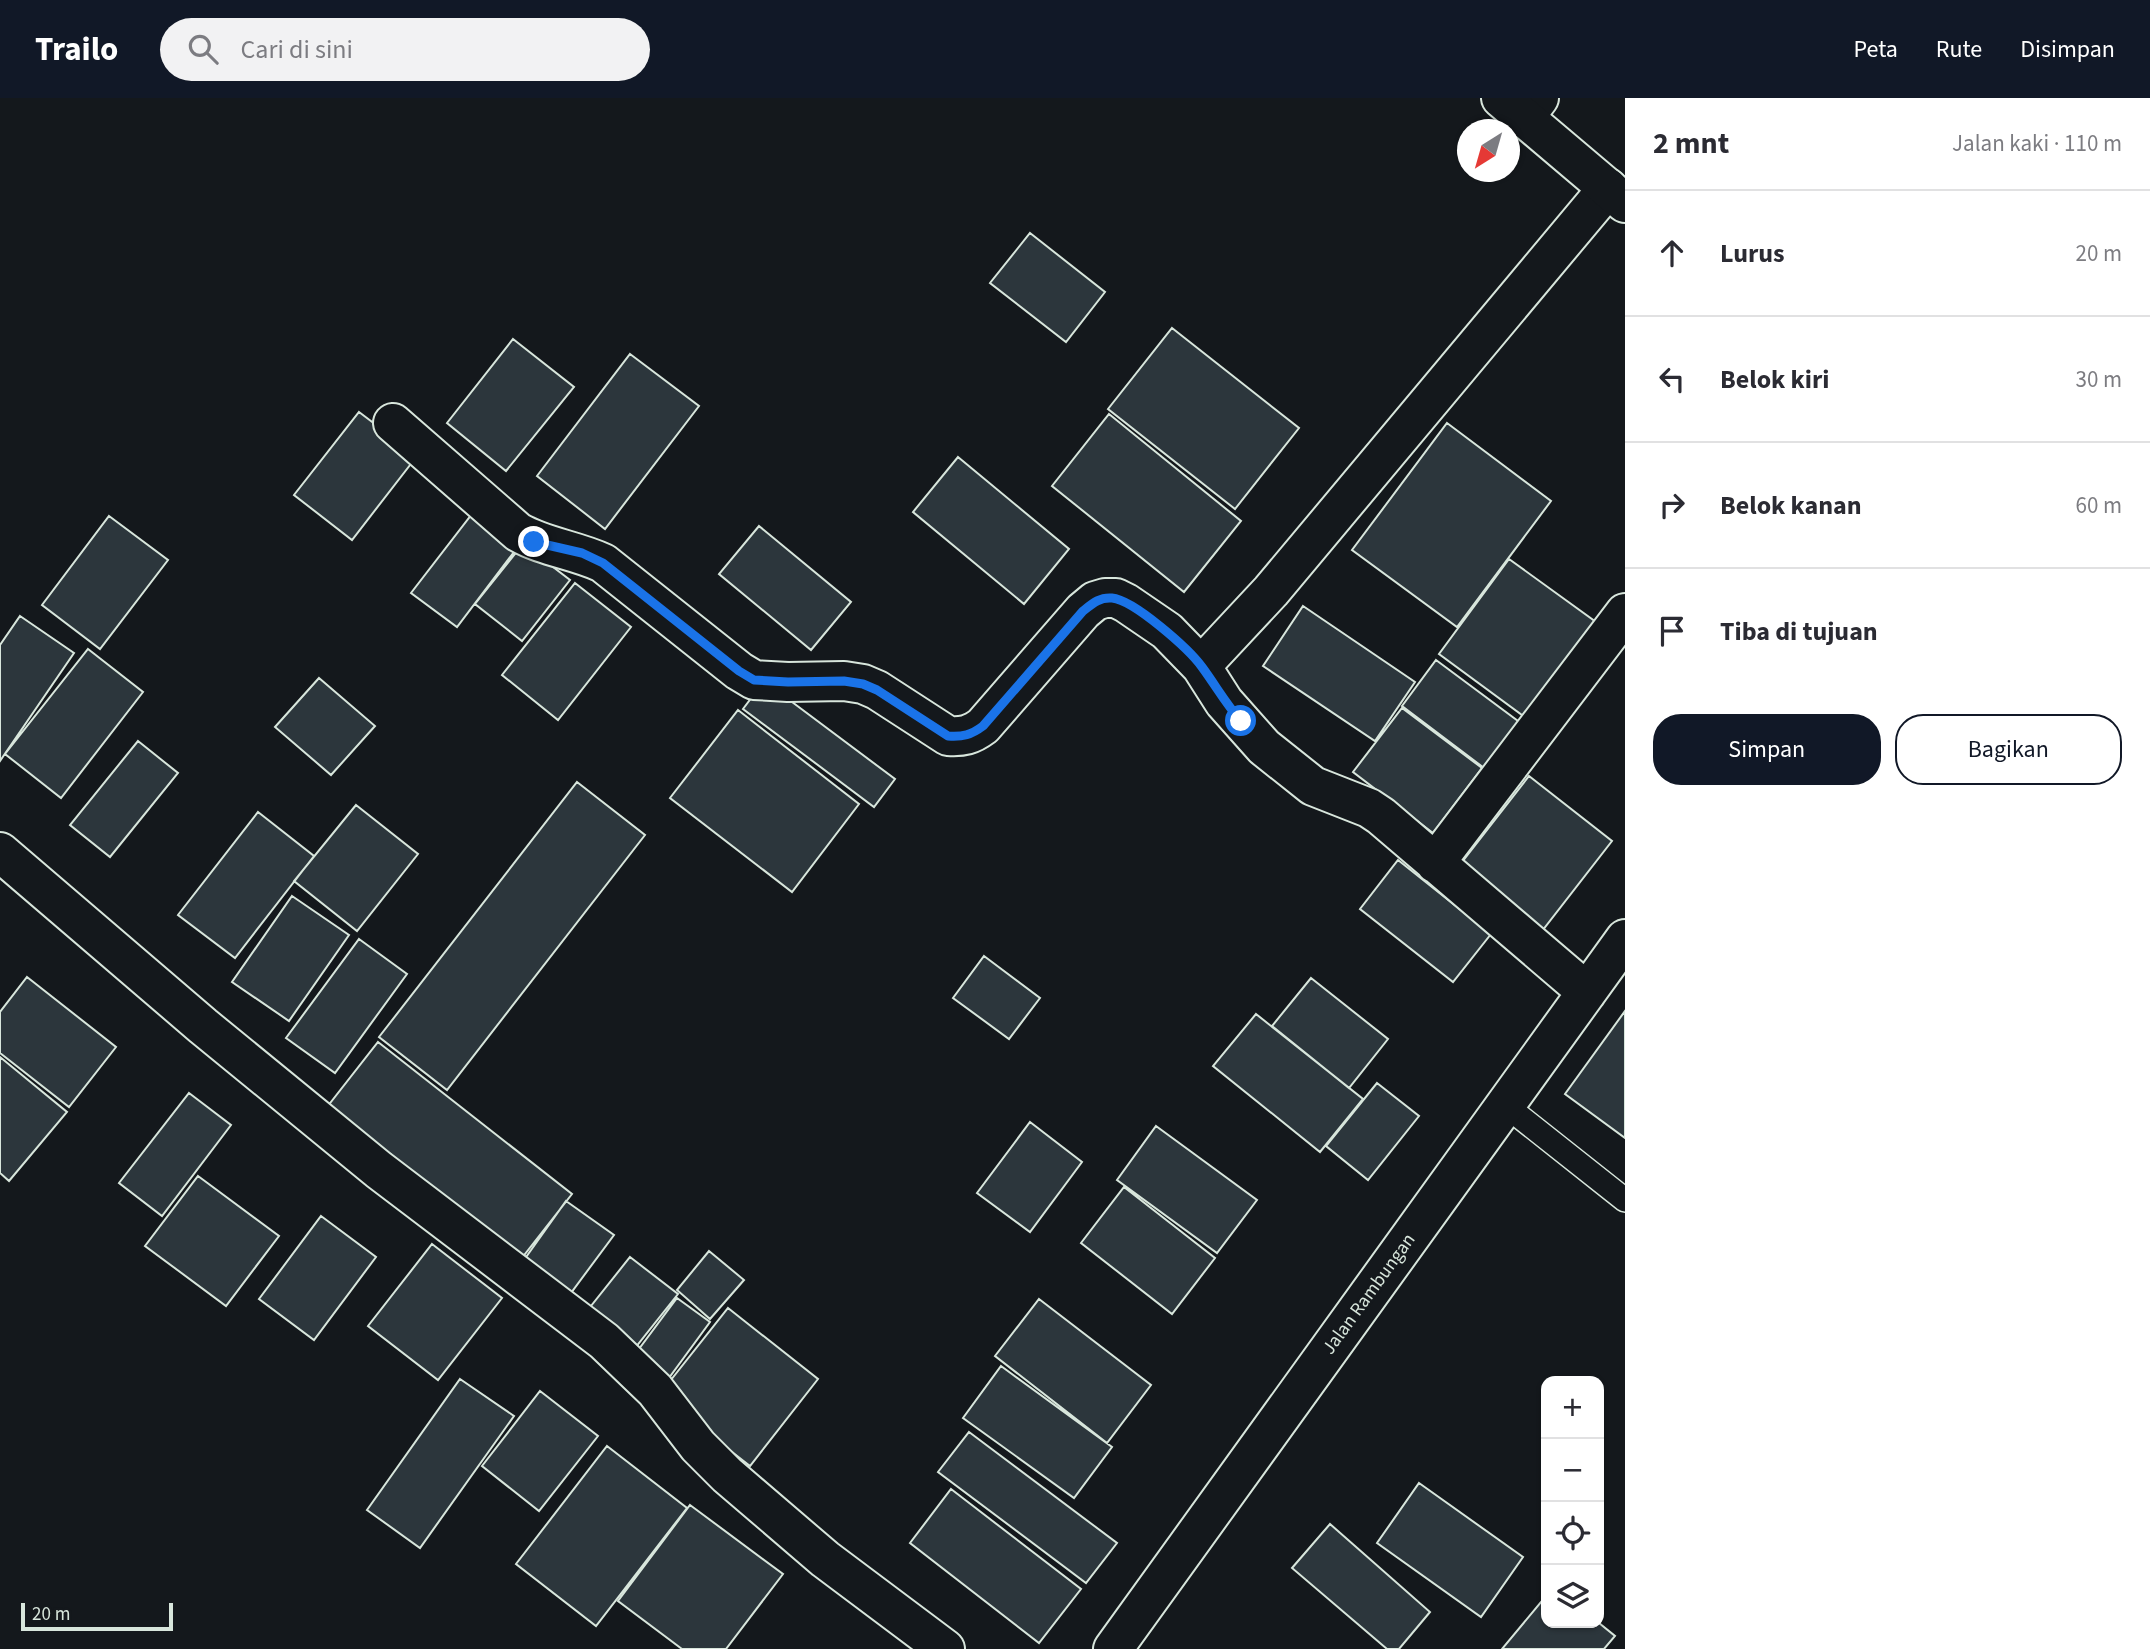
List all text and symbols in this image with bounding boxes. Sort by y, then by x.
search box [160,18,650,81]
text: Trailo [35,26,118,73]
icon: search [184,30,222,68]
text: Cari di sini [240,31,353,68]
text: Peta [1853,32,1898,67]
text: Rute [1936,32,1982,67]
text: Disimpan [2020,32,2115,67]
north arrow [1457,119,1520,182]
text: 2 mnt [1653,122,1729,165]
text: Jalan kaki · 110 m [1952,127,2122,160]
icon: ahead [1653,234,1691,272]
text: Lurus [1720,235,1785,272]
text: 20 m [2075,237,2122,270]
icon: left [1653,360,1691,398]
text: Belok kiri [1720,361,1829,398]
text: 30 m [2075,363,2122,396]
icon: right [1653,486,1691,524]
text: Belok kanan [1720,487,1862,524]
text: 60 m [2075,489,2122,522]
route end [518,526,549,557]
icon: arrive [1653,612,1691,650]
text: Tiba di tujuan [1720,613,1878,650]
route start [1225,705,1256,736]
button: Simpan [1653,714,1881,785]
button: Bagikan [1895,714,2122,785]
street label: Jalan Rambungan [1316,1228,1422,1360]
map controls [1541,1376,1604,1628]
button: + [1541,1376,1604,1439]
button: − [1541,1439,1604,1502]
button: locate [1541,1502,1604,1565]
button: layers [1541,1565,1604,1628]
scale bar [21,1600,173,1632]
text: 20 m [32,1601,70,1628]

